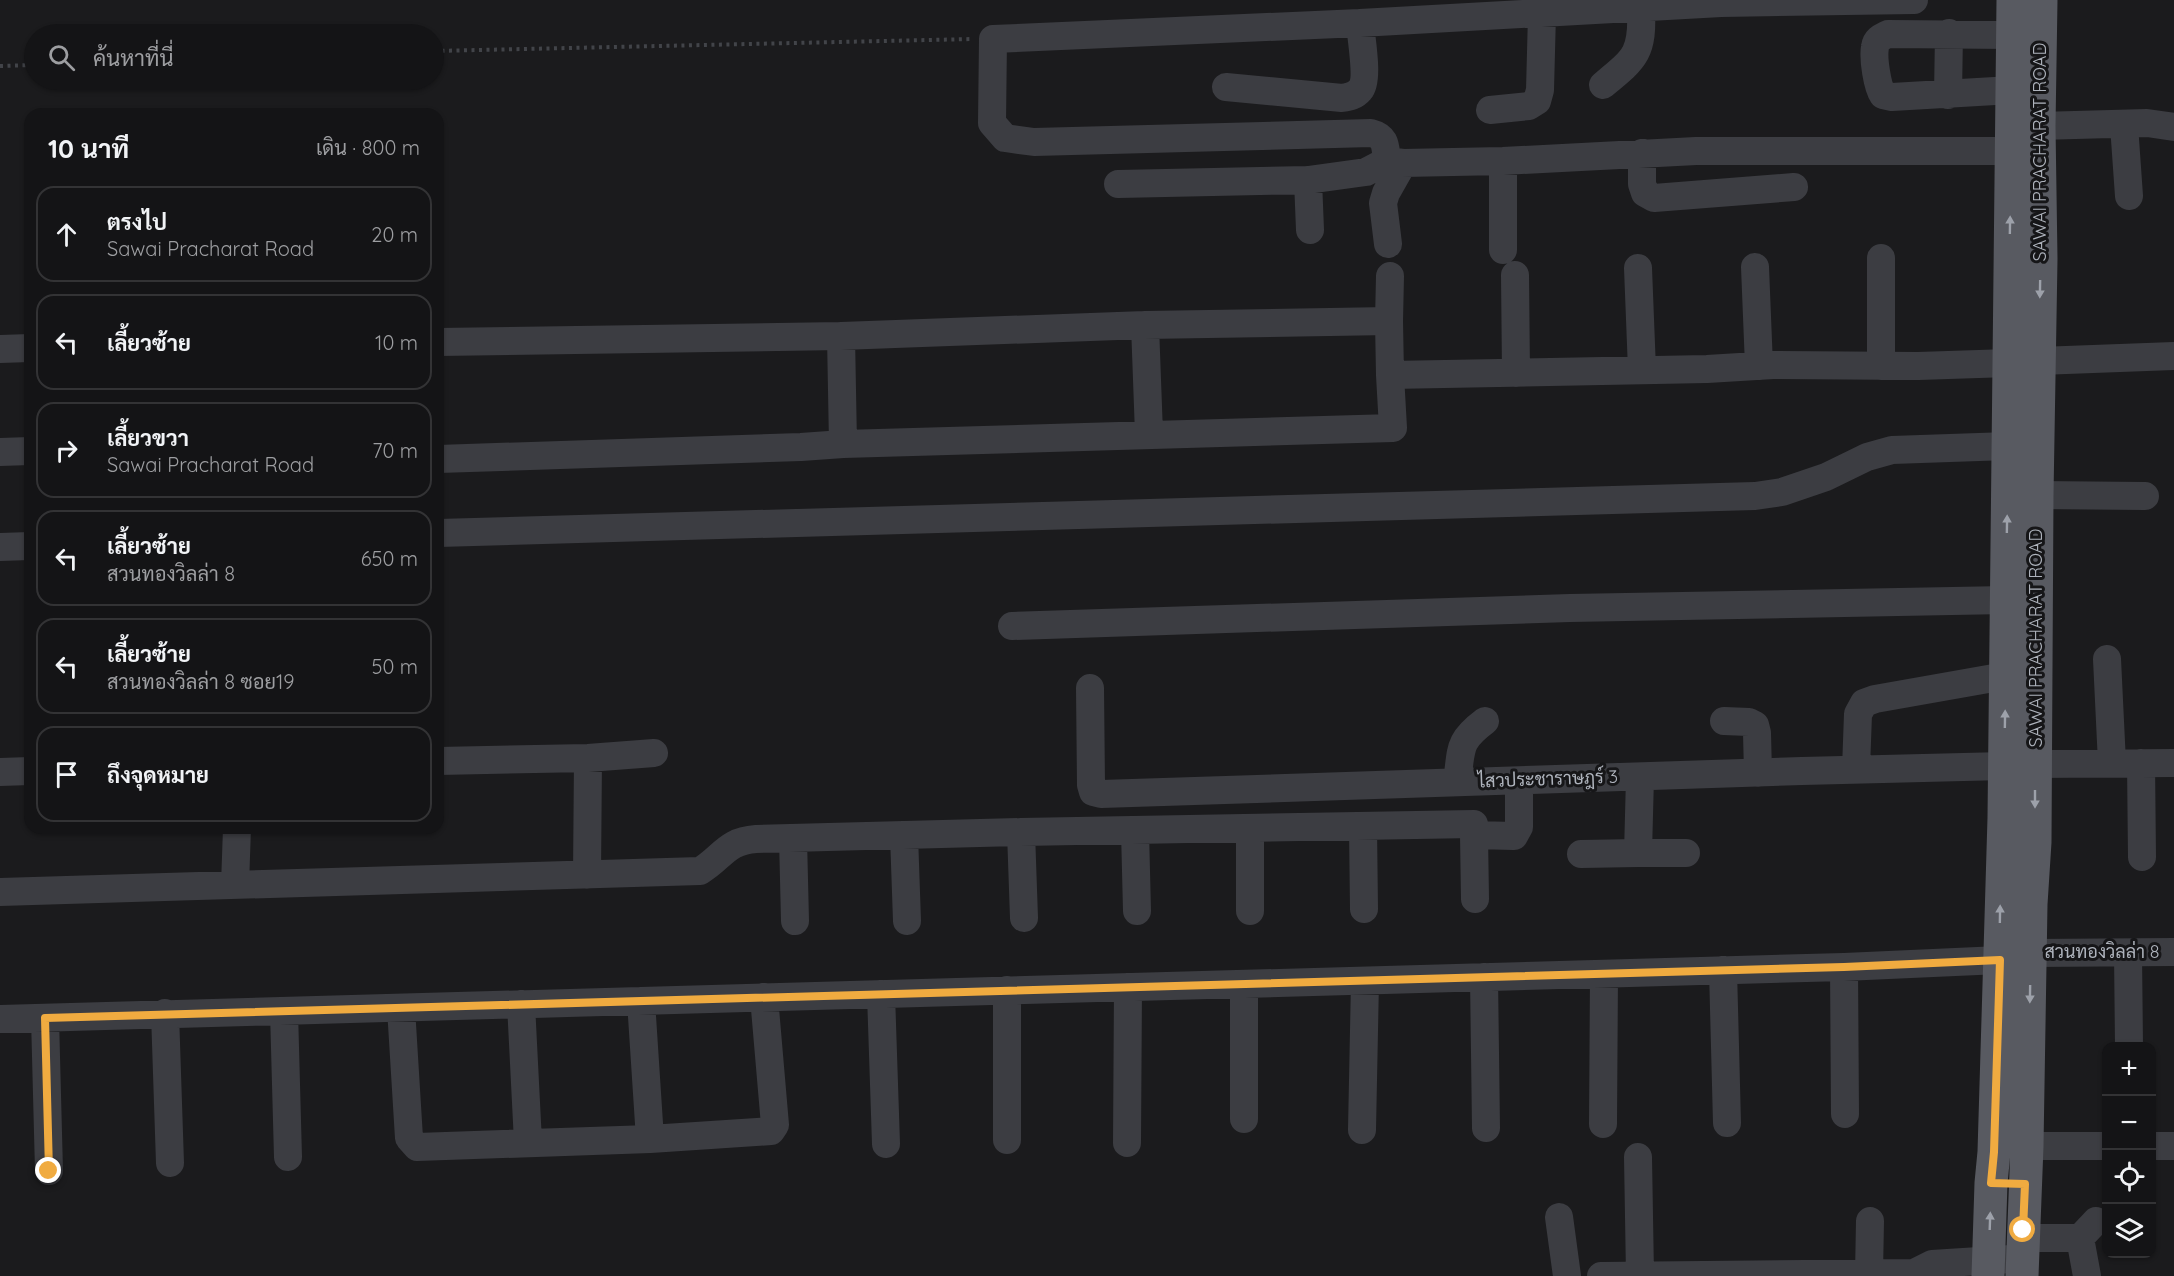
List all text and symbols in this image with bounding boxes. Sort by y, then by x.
search box [24,24,444,90]
icon: search [45,41,78,74]
street label: SAWAI PRACHARAT ROAD [2028,43,2051,261]
text: ค้นหาที่นี่ [93,44,173,72]
text: 10 นาที [48,132,129,165]
text: เดิน · 800 m [316,135,420,160]
text: ตรงไป [107,208,167,236]
one-way arrow [2005,215,2015,234]
icon: ahead [50,218,83,251]
text: 20 m [371,222,418,247]
text: Sawai Pracharat Road [107,236,314,261]
one-way arrow [2036,280,2045,299]
icon: left [50,326,83,359]
text: เลี้ยวซ้าย [107,329,191,357]
text: 10 m [375,330,418,355]
text: เลี้ยวขวา [107,424,189,452]
icon: right [50,434,83,467]
text: 70 m [372,438,418,463]
text: Sawai Pracharat Road [107,452,314,477]
one-way arrow [2002,515,2012,534]
street label: SAWAI PRACHARAT ROAD [2024,529,2047,747]
text: เลี้ยวซ้าย [107,532,191,560]
icon: left [50,542,83,575]
text: 650 m [361,546,418,571]
text: สวนทองวิลล่า 8 [107,561,235,586]
text: เลี้ยวซ้าย [107,640,191,668]
icon: left [50,650,83,683]
text: 50 m [372,654,418,679]
text: สวนทองวิลล่า 8 ซอย19 [107,669,294,694]
one-way arrow [2000,710,2010,729]
icon: arrive [50,758,83,791]
text: ถึงจุดหมาย [107,761,209,789]
street label: ไสวประชาราษฎร์ 3 [1476,764,1618,794]
one-way arrow [2030,790,2040,809]
one-way arrow [1996,905,2005,924]
street label: สวนทองวิลล่า 8 [2044,940,2160,963]
one-way arrow [2025,985,2035,1004]
map controls [2102,1042,2156,1258]
button: + [2102,1042,2156,1096]
button: − [2102,1096,2156,1150]
button: locate [2102,1150,2156,1204]
route end [35,1157,61,1183]
button: layers [2102,1204,2156,1258]
one-way arrow [1985,1212,1994,1231]
route start [2009,1216,2035,1242]

